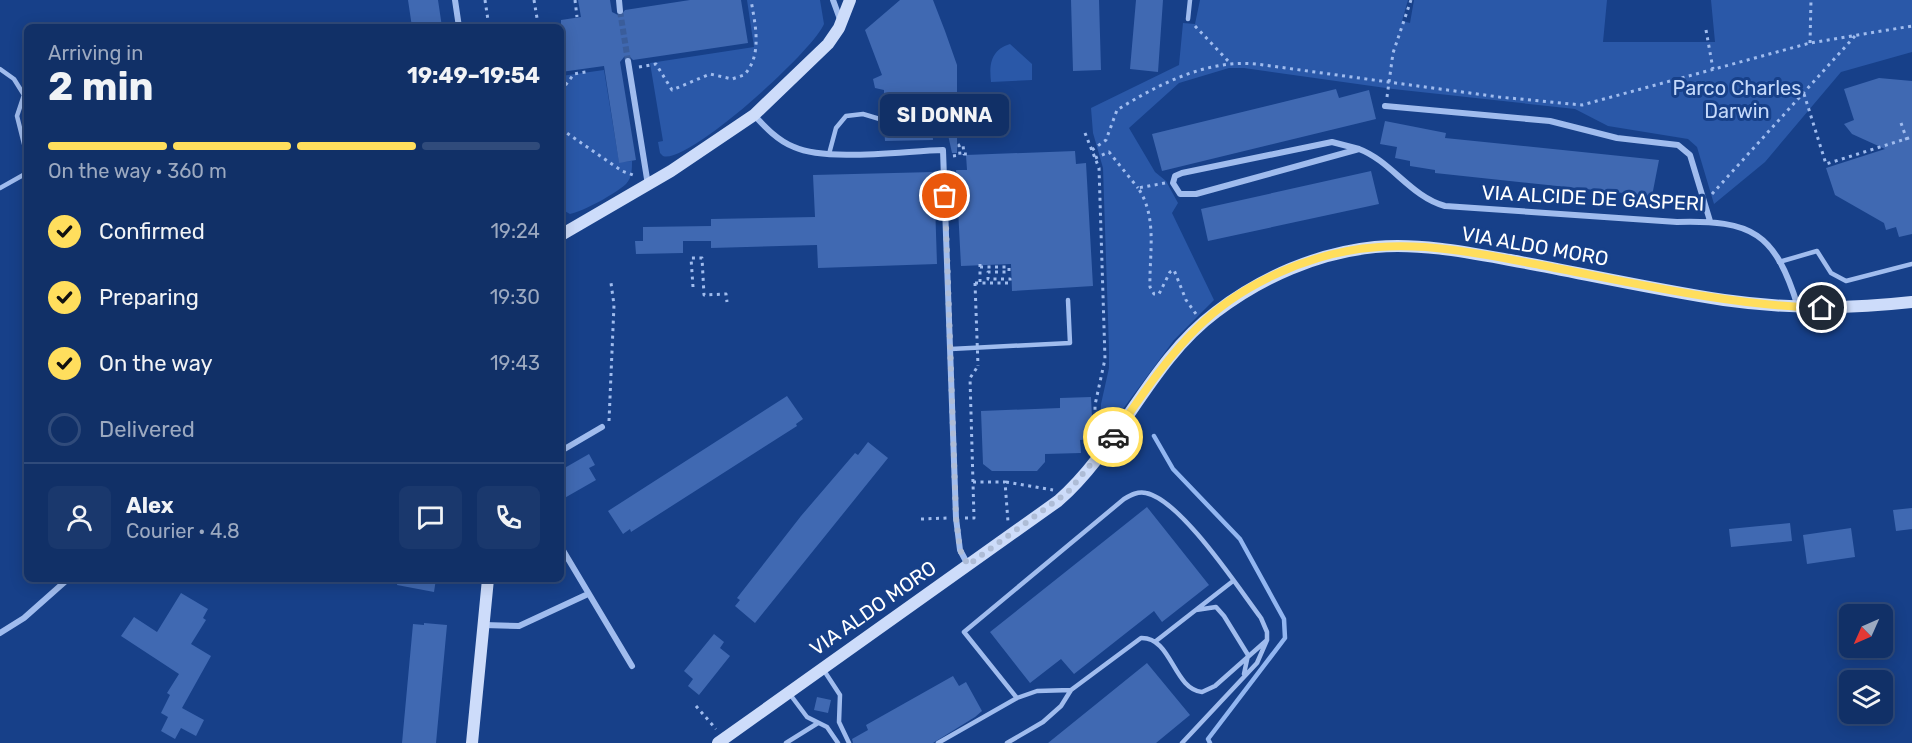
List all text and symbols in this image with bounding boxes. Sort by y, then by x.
text: Arriving in [48,41,143,65]
text: 19:49–19:54 [407,62,540,89]
text: 2 min [48,64,154,110]
park label: Parco Charles Darwin [1673,76,1801,123]
callout: SI DONNA [880,94,1010,136]
text: SI DONNA [897,103,992,127]
text: On the way · 360 m [48,159,227,183]
pin [919,170,970,221]
icon: bag [928,179,961,212]
street label: VIA ALCIDE DE GASPERI [1481,180,1705,216]
icon: check [48,215,81,248]
text: Confirmed [99,218,205,245]
text: 19:24 [490,219,540,243]
street label: VIA ALDO MORO [1460,221,1610,271]
icon: check [48,281,81,314]
pin [1796,282,1847,333]
text: Preparing [99,284,199,311]
text: 19:30 [490,285,540,309]
icon: home [1805,291,1838,324]
icon: check [48,347,81,380]
text: On the way [99,350,213,377]
text: 19:43 [490,351,540,375]
courier [1083,407,1143,467]
text: Delivered [99,416,195,443]
icon: car [1097,421,1130,454]
button: person [48,486,111,549]
button: chat [399,486,462,549]
button: phone [477,486,540,549]
text: Alex [126,492,174,519]
text: Courier · 4.8 [126,519,240,543]
street label: VIA ALDO MORO [805,556,941,660]
north arrow [1839,604,1893,658]
map controls [1839,604,1893,724]
button: layers [1839,670,1893,724]

